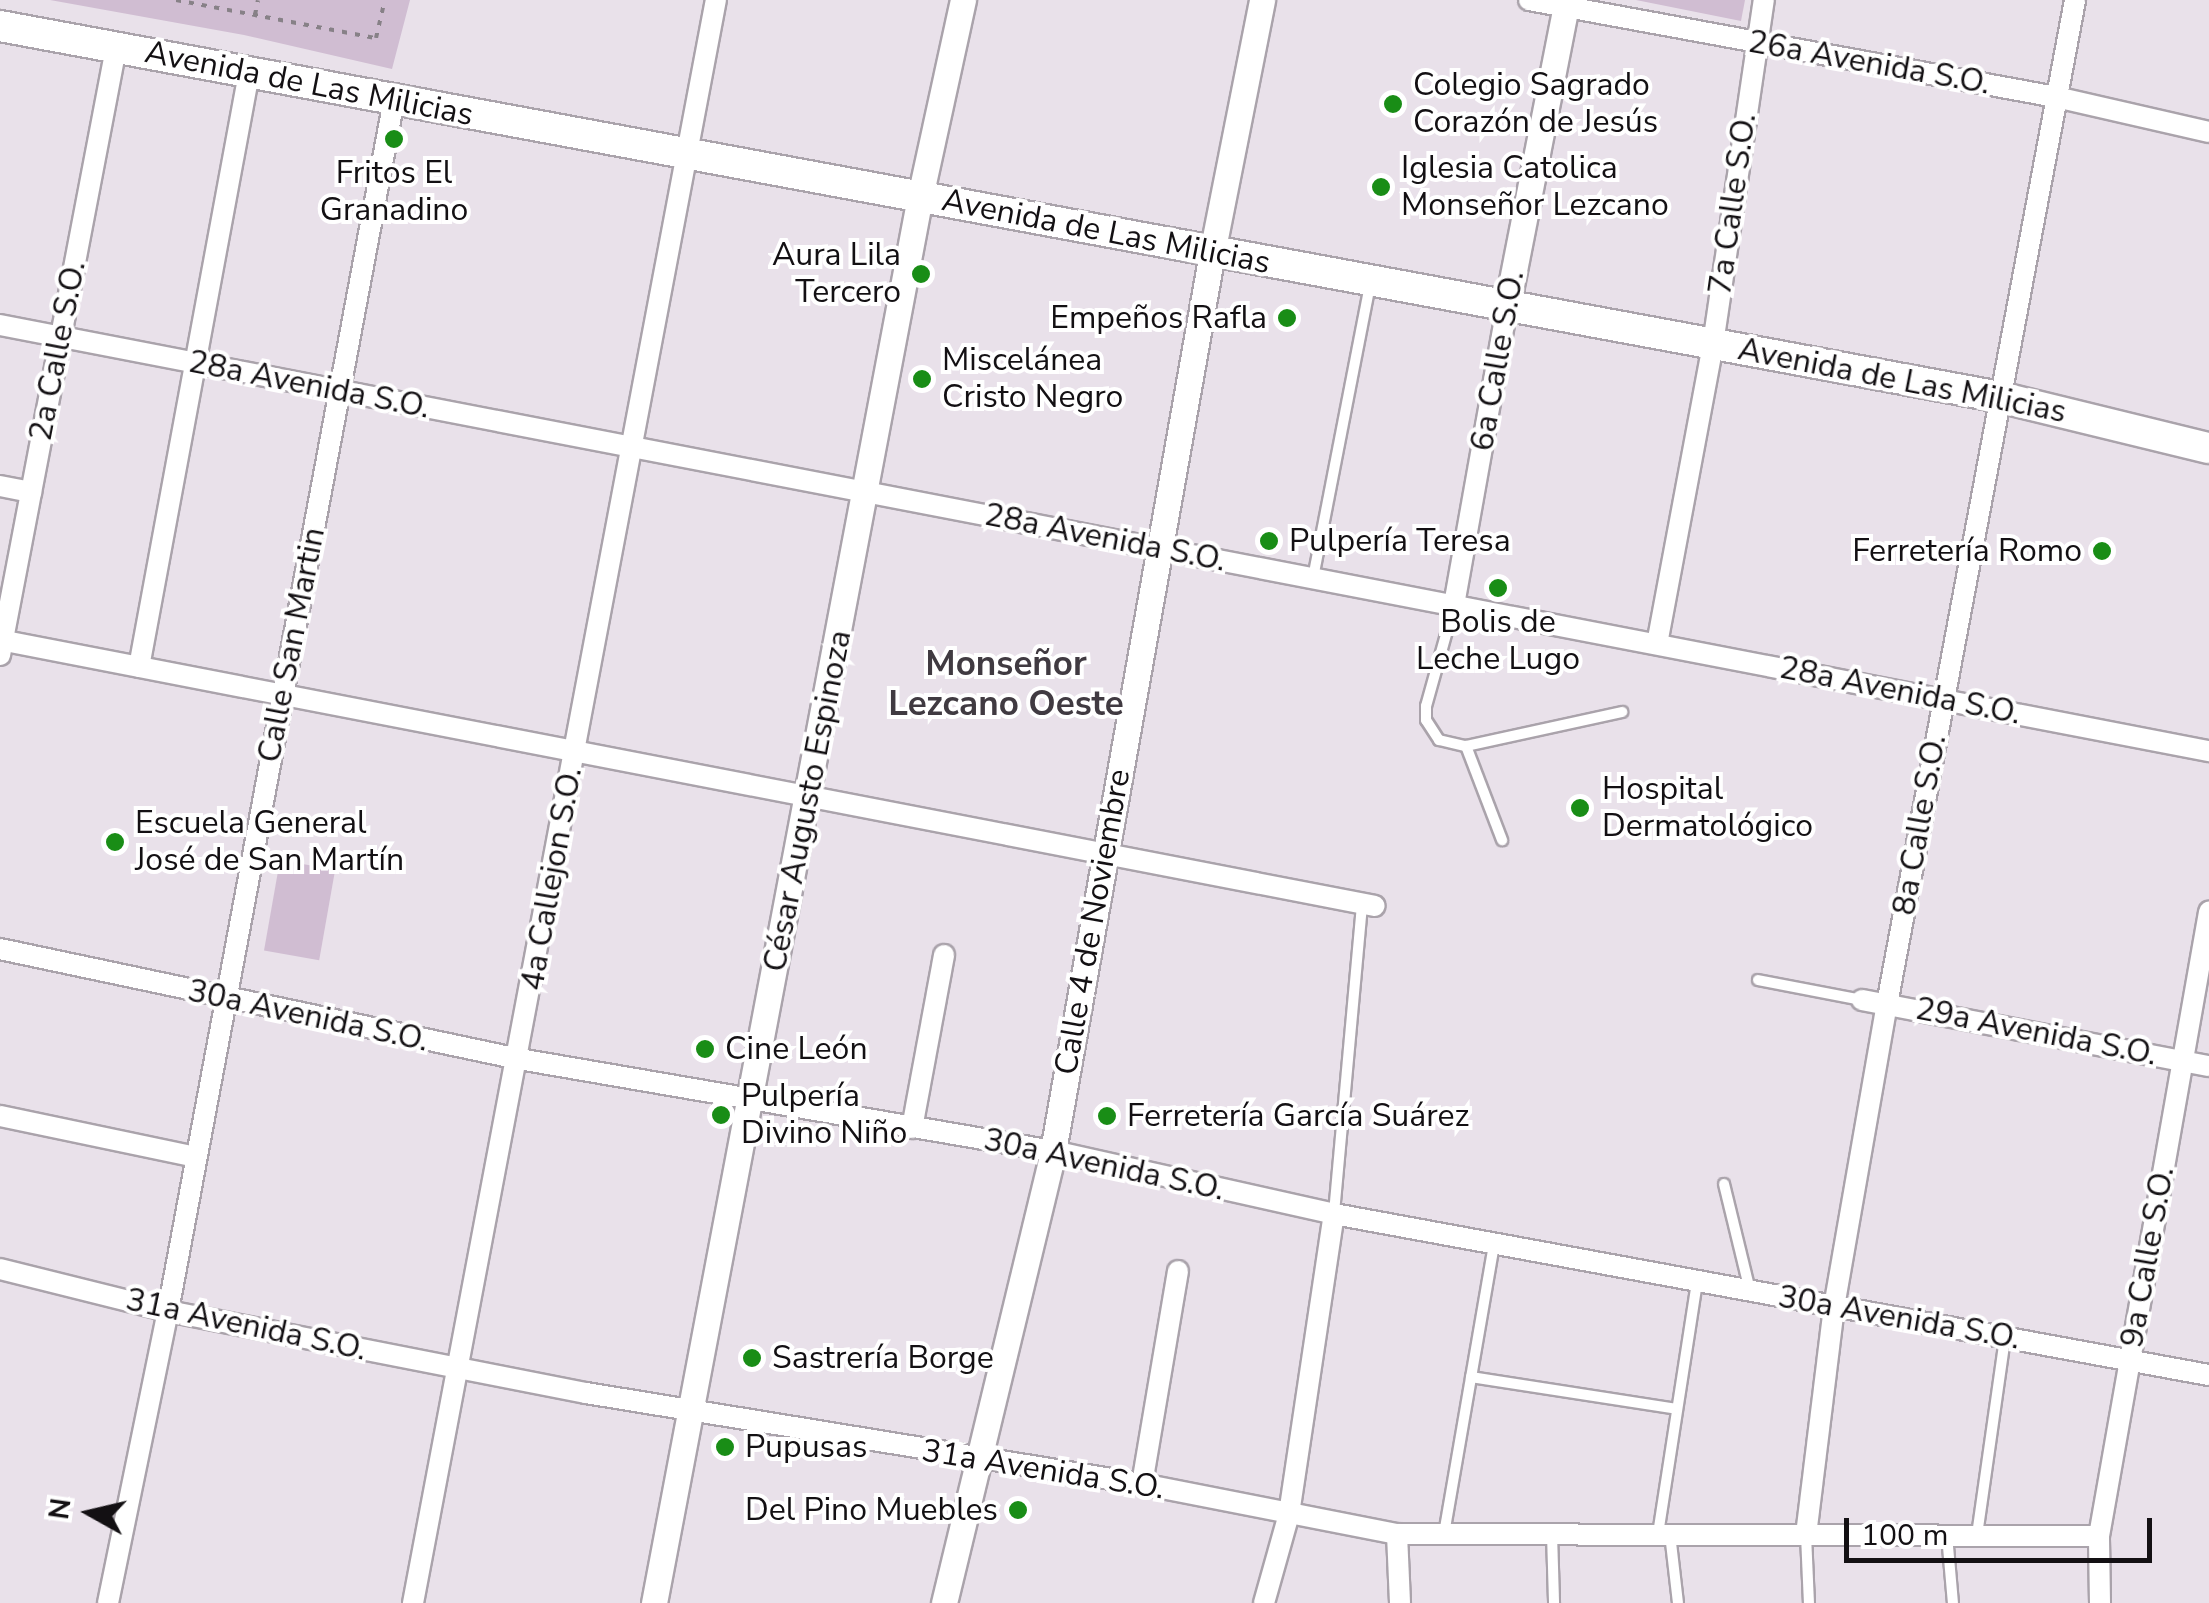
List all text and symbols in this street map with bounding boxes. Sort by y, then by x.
street label: 26a Avenida S.O. [1745,23,1993,103]
street label: Avenida de Las Milicias [142,33,476,135]
place label: Colegio Sagrado Corazón de Jesús [1413,67,1658,142]
marker: Colegio Sagrado Corazón de Jesús [1382,93,1404,115]
street label: 7a Calle S.O. [1701,111,1765,297]
marker: Fritos El Granadino [383,128,405,150]
place label: Iglesia Catolica Monseñor Lezcano [1401,150,1669,225]
place label: Fritos El Granadino [320,155,468,230]
marker: Iglesia Catolica Monseñor Lezcano [1370,176,1392,198]
street label: Avenida de Las Milicias [939,181,1273,283]
place label: Aura Lila Tercero [772,237,901,312]
street label: 2a Calle S.O. [22,258,94,444]
marker: Aura Lila Tercero [910,263,932,285]
street label: 6a Calle S.O. [1463,268,1533,454]
place label: Empeños Rafla [1050,299,1267,337]
marker: Empeños Rafla [1276,307,1298,329]
street label: Avenida de Las Milicias [1735,330,2069,432]
place label: Miscelánea Cristo Negro [942,342,1123,417]
street label: 28a Avenida S.O. [185,343,433,427]
marker: Miscelánea Cristo Negro [911,368,933,390]
street label: 28a Avenida S.O. [981,496,1229,580]
place label: Pulpería Teresa [1289,522,1511,560]
street label: Calle San Martin [250,524,334,766]
marker: Pulpería Teresa [1258,530,1280,552]
place label: Ferretería Romo [1852,532,2082,570]
marker: Ferretería Romo [2091,540,2113,562]
marker: Bolis de Leche Lugo [1487,577,1509,599]
place label: Bolis de Leche Lugo [1416,604,1580,679]
street label: César Augusto Espinoza [756,627,860,975]
district label: Monseñor Lezcano Oeste [888,643,1124,725]
street label: 28a Avenida S.O. [1776,649,2024,733]
street label: 8a Calle S.O. [1885,732,1955,918]
street label: 4a Callejon S.O. [513,764,591,994]
street label: Calle 4 de Noviembre [1047,766,1139,1078]
place label: Hospital Dermatológico [1602,771,1813,846]
marker: Hospital Dermatológico [1567,795,1593,821]
place label: Escuela General José de San Martín [135,805,404,880]
marker: Escuela General José de San Martín [104,831,126,853]
street label: 30a Avenida S.O. [184,972,432,1060]
street label: 29a Avenida S.O. [1912,990,2160,1074]
place label: Cine León [725,1030,868,1068]
marker: Cine León [694,1038,716,1060]
place label: Pulpería Divino Niño [741,1078,907,1153]
place label: Ferretería García Suárez [1127,1097,1469,1135]
marker: Pulpería Divino Niño [710,1104,732,1126]
marker: Ferretería García Suárez [1096,1105,1118,1127]
street label: 30a Avenida S.O. [980,1121,1228,1209]
street label: 9a Calle S.O. [2113,1164,2183,1350]
street label: 30a Avenida S.O. [1775,1278,2023,1358]
street label: 31a Avenida S.O. [122,1281,370,1369]
place label: Sastrería Borge [772,1339,994,1377]
marker: Sastrería Borge [741,1347,763,1369]
place label: Pupusas [745,1428,867,1466]
street label: 31a Avenida S.O. [919,1432,1167,1508]
marker: Pupusas [714,1436,736,1458]
north arrow [40,1463,140,1563]
place label: Del Pino Muebles [745,1491,998,1529]
text: N [40,1496,81,1522]
scale bar [1849,1498,2156,1560]
marker: Del Pino Muebles [1007,1499,1029,1521]
text: 100 m [1861,1515,1948,1556]

